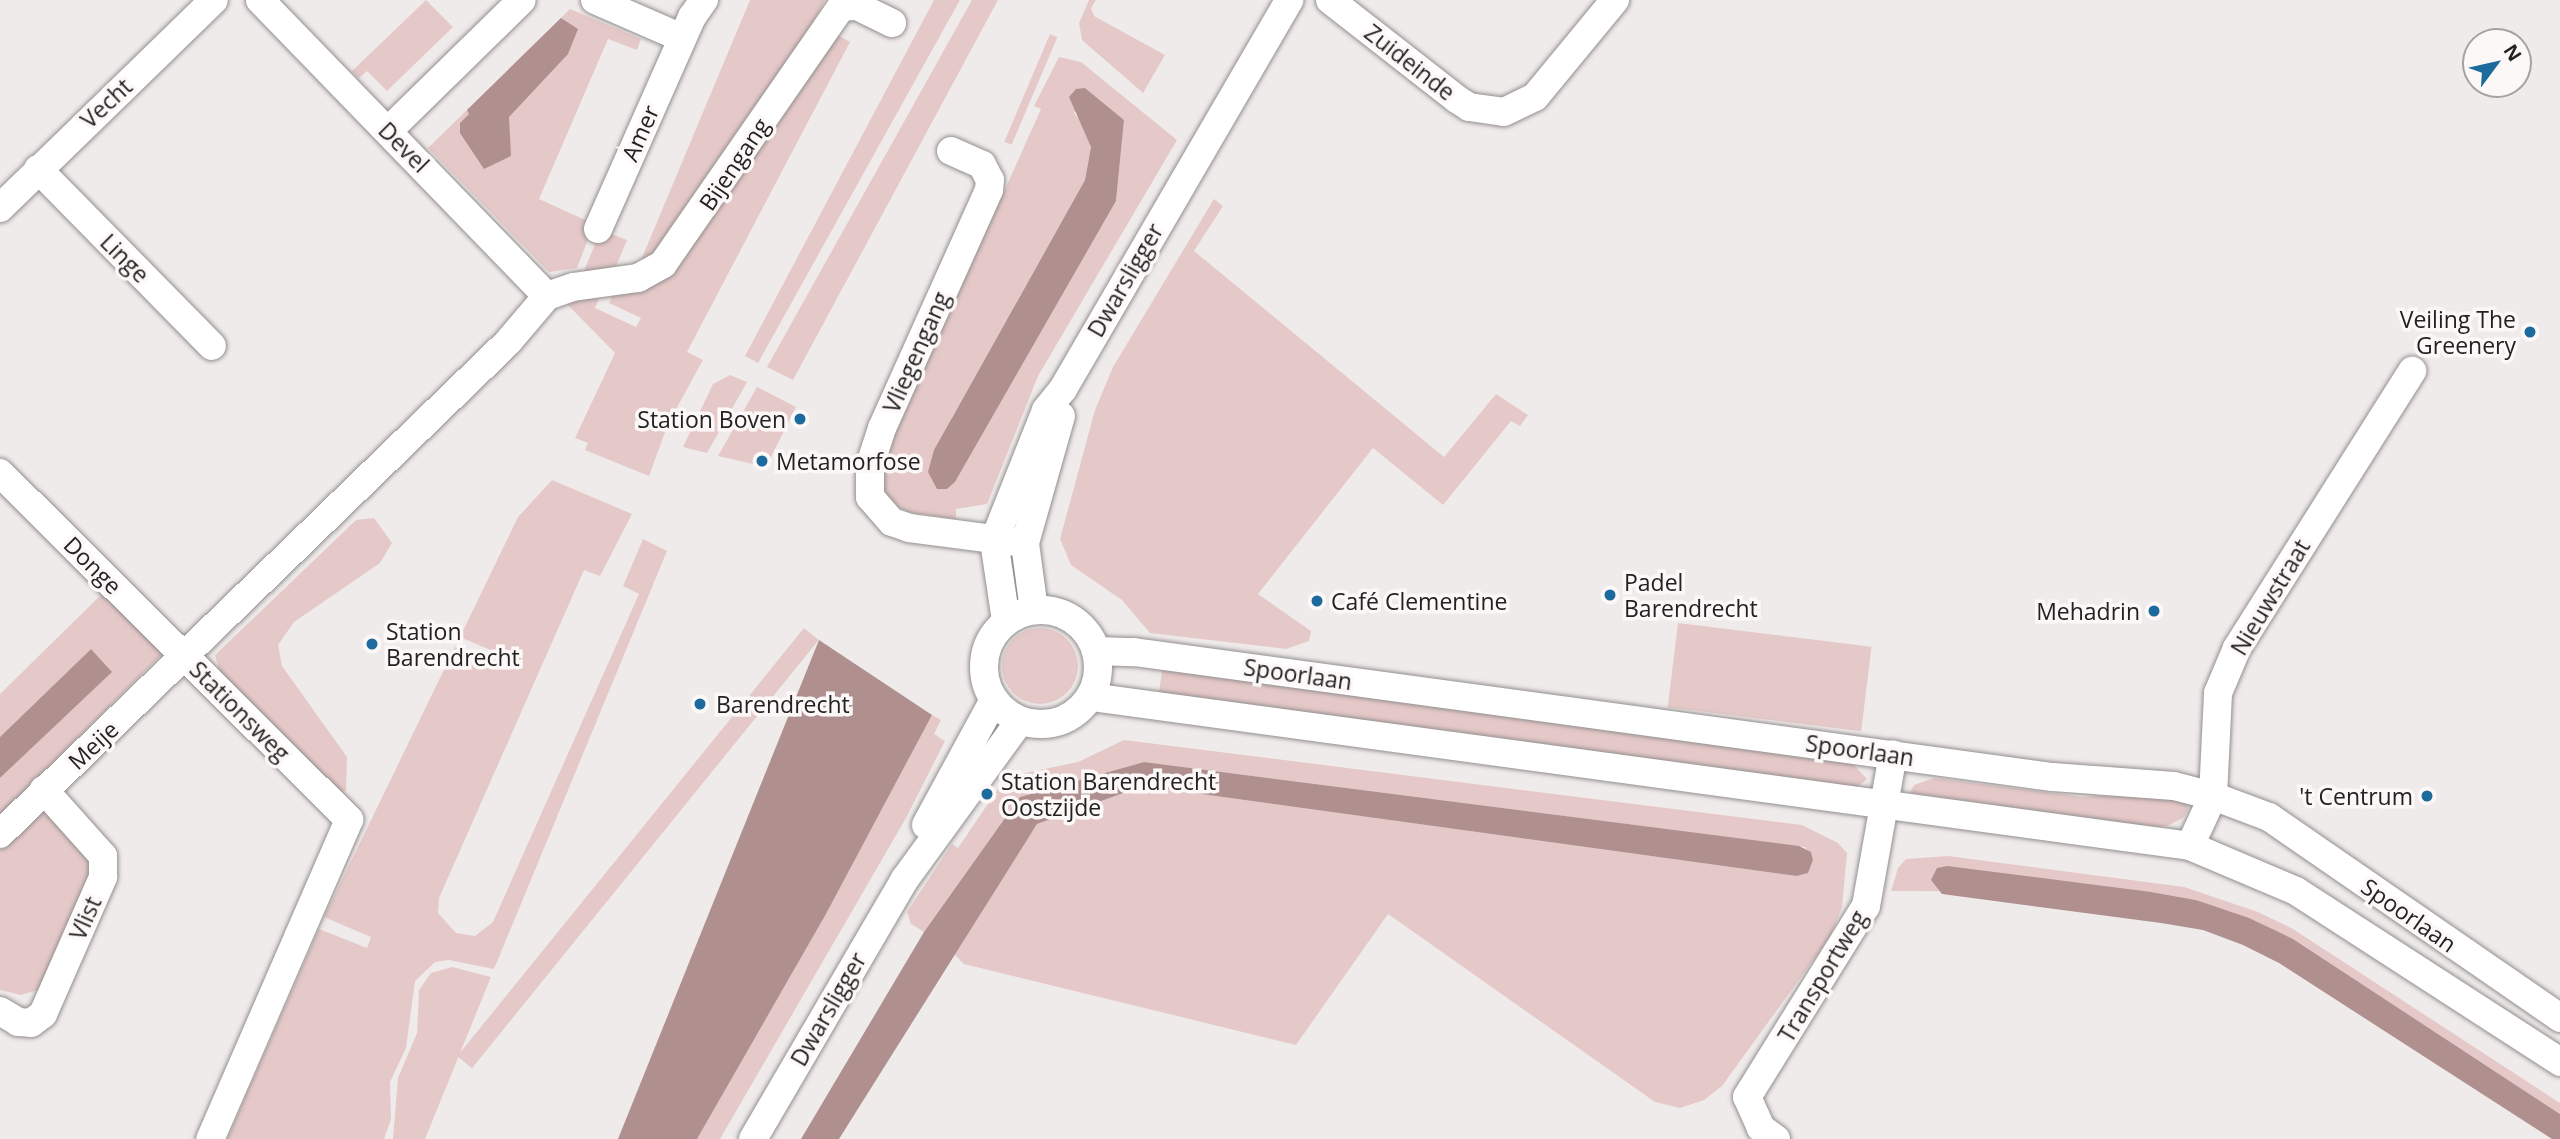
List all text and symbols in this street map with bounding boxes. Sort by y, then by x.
street label: Zuideinde [1359,18,1461,106]
north arrow [2462,28,2532,98]
text: N [2498,39,2528,66]
street label: Vecht [75,72,137,134]
street label: Amer [616,101,664,165]
street label: Bijengang [693,113,775,215]
street label: Devel [373,116,435,178]
street label: Dwarsligger [1081,218,1169,342]
street label: Linge [95,228,155,288]
street label: Vliegengang [877,287,955,417]
place label: Veiling The Greenery [2400,305,2516,359]
marker: Veiling The Greenery [2522,324,2538,340]
place label: Station Boven [637,405,786,433]
marker: Station Boven [792,411,808,427]
place label: Metamorfose [776,447,921,475]
marker: Metamorfose [754,453,770,469]
street label: Donge [58,530,128,600]
street label: Nieuwstraat [2225,534,2315,660]
place label: Padel Barendrecht [1624,568,1758,622]
place label: Café Clementine [1331,587,1507,615]
marker: Padel Barendrecht [1602,587,1618,603]
marker: Café Clementine [1309,593,1325,609]
place label: Mehadrin [2036,597,2140,625]
marker: Mehadrin [2146,603,2162,619]
place label: Station Barendrecht [386,617,520,671]
marker: Station Barendrecht [364,636,380,652]
street label: Spoorlaan [1242,653,1354,695]
street label: Stationsweg [184,655,296,767]
place label: Barendrecht [716,690,850,718]
marker: Barendrecht [690,694,710,714]
street label: Meije [62,715,124,775]
street label: Spoorlaan [1804,729,1916,771]
place label: Station Barendrecht Oostzijde [1001,767,1216,821]
place label: 't Centrum [2299,782,2413,810]
marker: Station Barendrecht Oostzijde [979,786,995,802]
marker: 't Centrum [2419,788,2435,804]
street label: Spoorlaan [2356,872,2462,958]
street label: Vlist [63,892,107,944]
street label: Transportweg [1772,905,1872,1047]
street label: Dwarsligger [784,947,872,1071]

